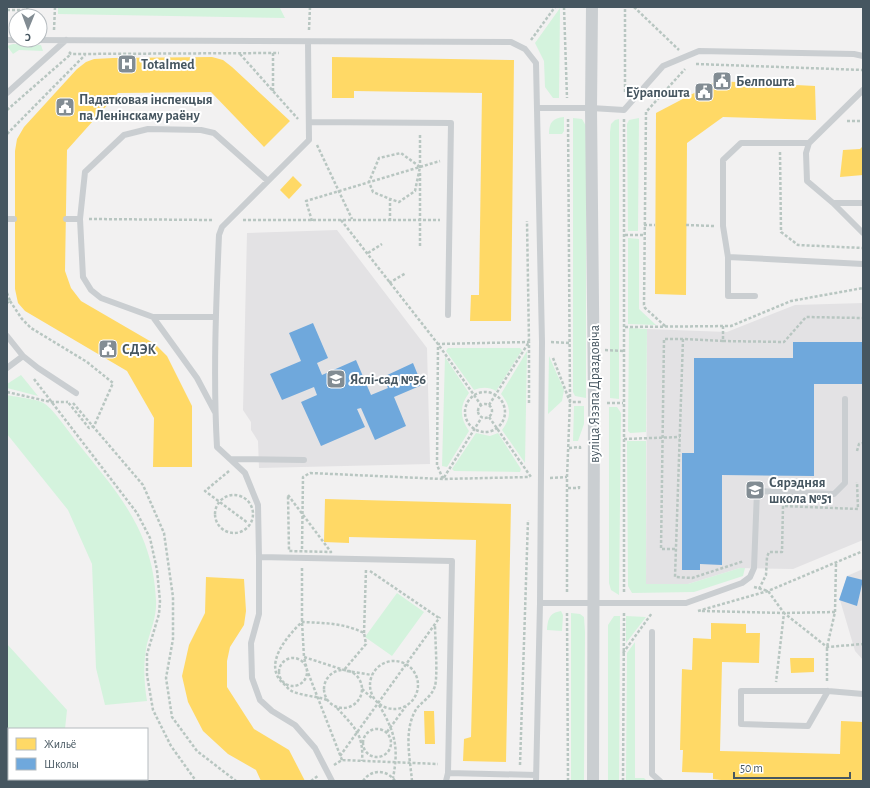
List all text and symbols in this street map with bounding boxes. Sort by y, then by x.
north arrow [8,8,48,48]
text: С [25,32,31,43]
hospital icon: Totalmed [116,53,138,75]
place label: Totalmed [141,58,195,72]
public building icon: Белпошта [711,70,733,92]
place label: Белпошта [736,75,795,89]
public building icon: Еўрапошта [693,81,715,103]
place label: Еўрапошта [626,86,690,100]
place label: Падатковая інспекцыя па Ленінскаму раёну [79,93,213,123]
public building icon: Падатковая інспекцыя па Ленінскаму раёну [54,96,76,118]
street label: вуліца Язэпа Драздовіча [588,324,602,463]
public building icon: СДЭК [97,338,119,360]
place label: СДЭК [122,343,156,357]
school or university icon: Яслі-сад №56 [325,368,347,390]
place label: Яслі-сад №56 [350,373,426,387]
place label: Сярэдняя школа №51 [769,476,832,506]
school or university icon: Сярэдняя школа №51 [744,479,766,501]
legend [8,728,148,780]
text: Жильё [44,738,76,750]
scale bar [734,754,850,780]
text: Школы [44,758,79,770]
text: 50 m [740,762,763,774]

